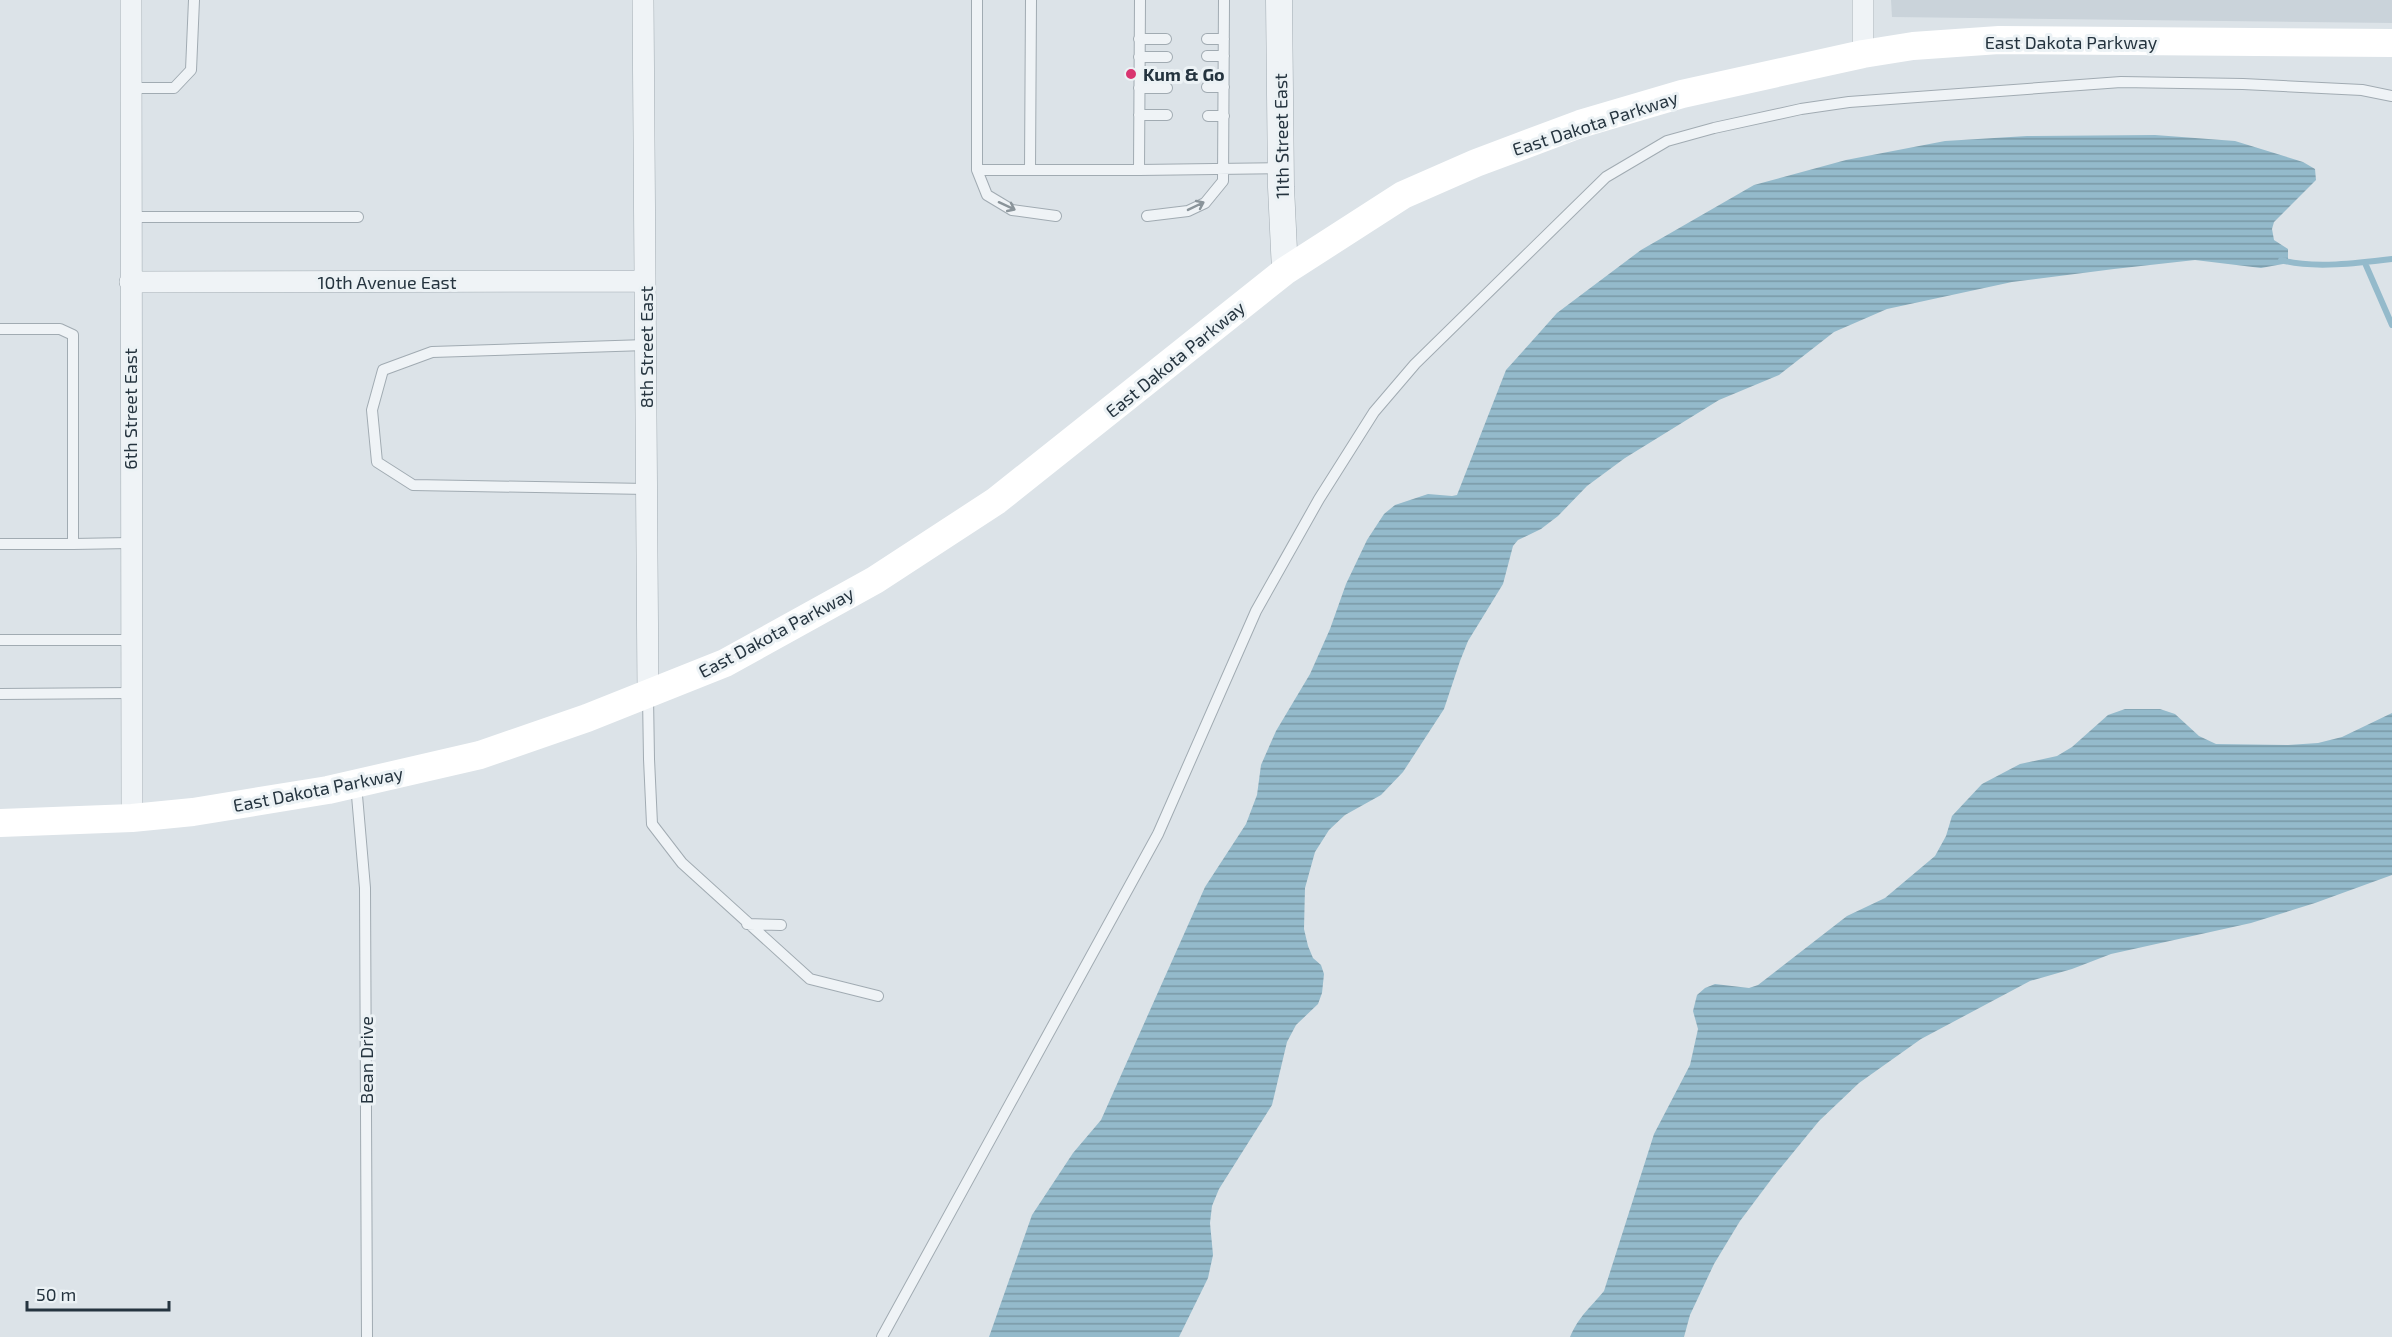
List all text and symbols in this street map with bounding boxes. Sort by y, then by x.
street label: East Dakota Parkway [1985,31,2158,53]
place label: Kum & Go [1143,63,1225,85]
marker: Kum & Go [1124,67,1138,81]
street label: 11th Street East [1269,73,1293,199]
street label: East Dakota Parkway [1509,86,1681,160]
one-way arrow [998,200,1016,212]
one-way arrow [1187,200,1205,212]
street label: 10th Avenue East [317,271,457,293]
street label: 8th Street East [635,286,657,408]
street label: East Dakota Parkway [1101,296,1249,422]
street label: 6th Street East [119,348,141,470]
street label: East Dakota Parkway [695,582,858,682]
street label: East Dakota Parkway [231,762,405,816]
street label: Bean Drive [355,1016,377,1104]
scale bar [27,1274,170,1312]
text: 50 m [36,1283,76,1305]

